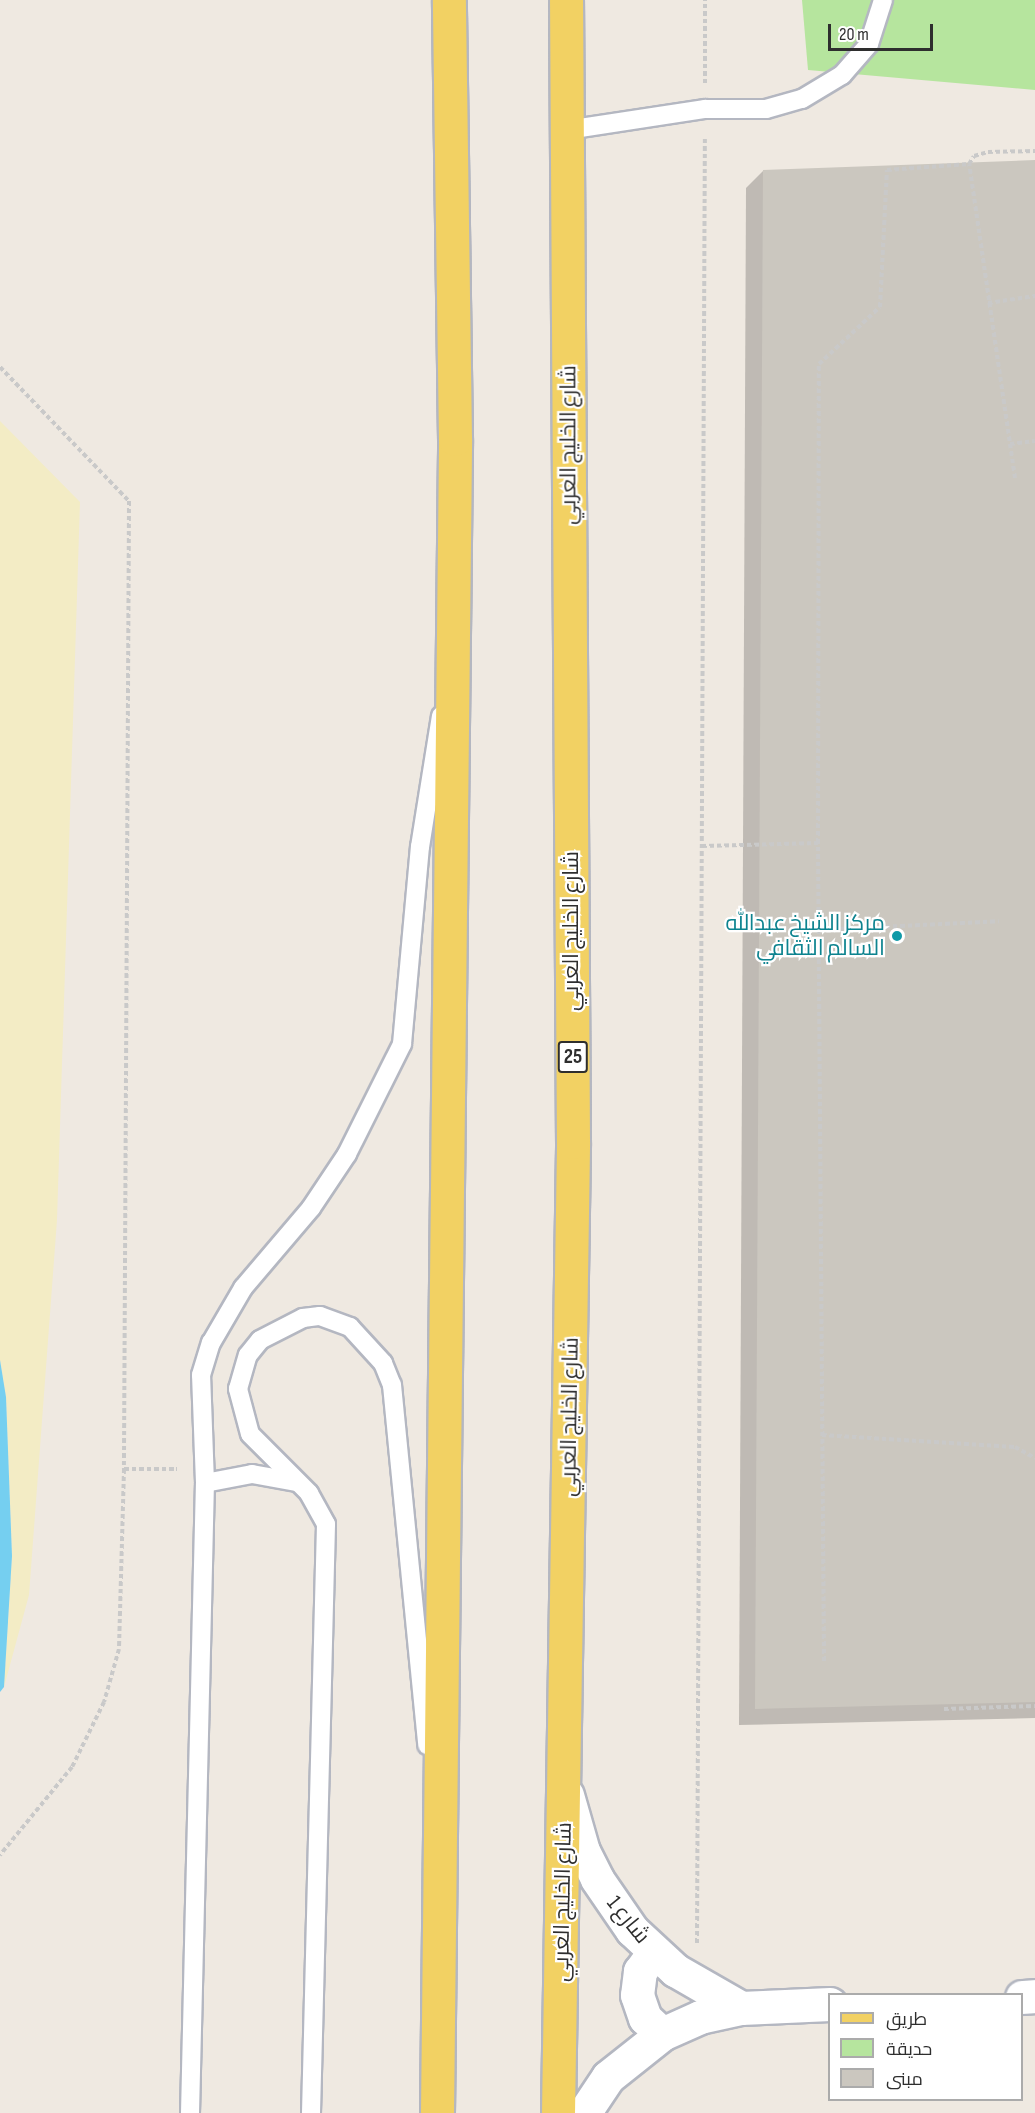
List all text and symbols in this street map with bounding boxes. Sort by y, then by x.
scale bar [831,12,936,50]
text: 20 m [839,24,869,45]
street label: شارع الخليج العربي [556,365,582,525]
street label: شارع الخليج العربي [559,851,585,1011]
place label: مركز الشيخ عبدالله السالم الثقافي [725,910,885,962]
marker: مركز الشيخ عبدالله السالم الثقافي [890,929,904,943]
road number: 25 [556,1039,590,1075]
street label: شارع الخليج العربي [555,1337,585,1497]
street label: شارع الخليج العربي [548,1822,578,1982]
street label: شارع 1 [601,1891,655,1949]
legend [828,1993,1023,2101]
text: طريق [886,2009,927,2030]
text: حديقة [886,2039,932,2060]
text: مبنى [886,2069,923,2090]

